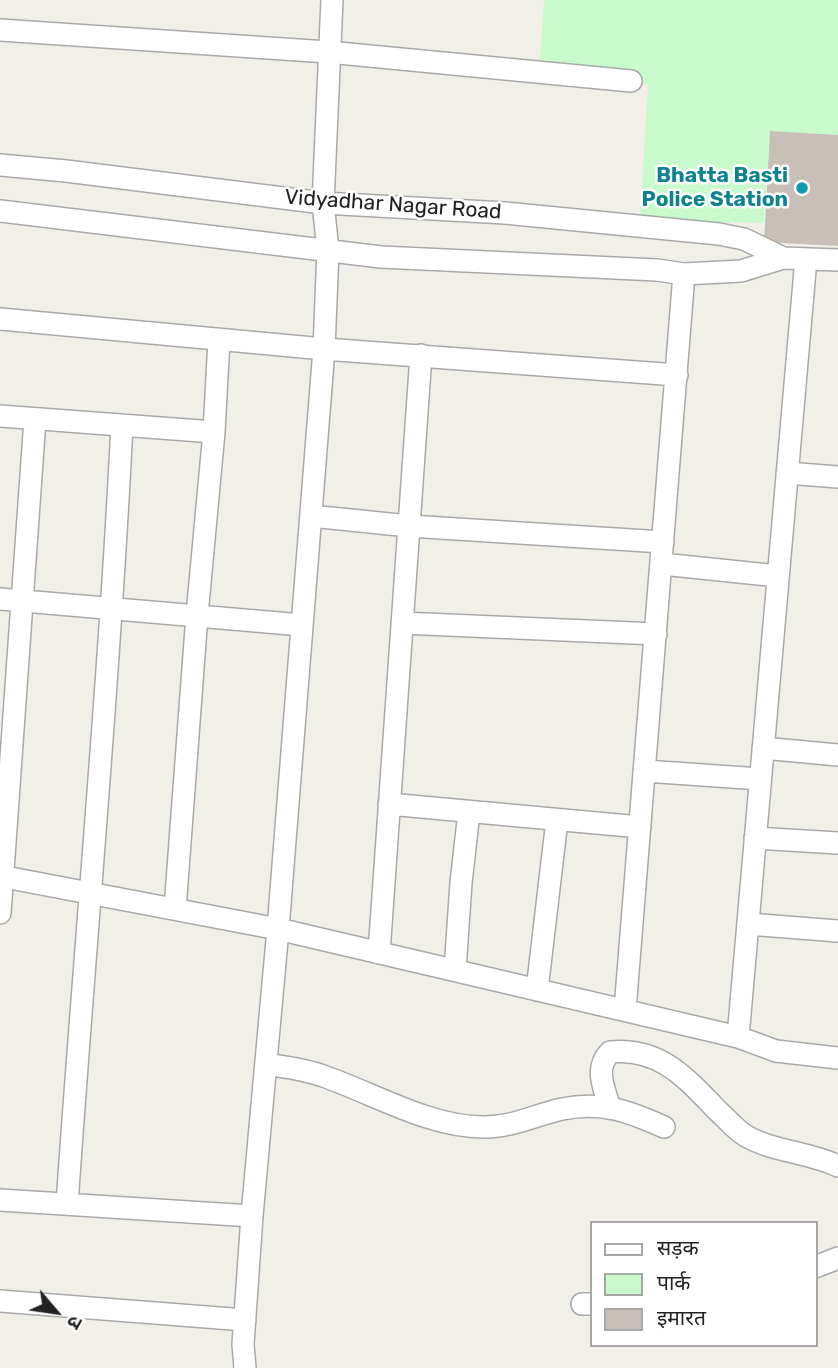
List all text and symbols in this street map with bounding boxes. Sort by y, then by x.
place label: Bhatta Basti Police Station [642,163,788,213]
marker: Bhatta Basti Police Station [794,180,810,196]
street label: Vidyadhar Nagar Road [284,185,502,225]
legend [590,1221,817,1347]
text: सड़क [657,1235,699,1260]
text: पार्क [657,1270,691,1295]
north arrow [21,1277,91,1347]
text: इमारत [657,1305,706,1330]
text: उ [62,1312,88,1333]

